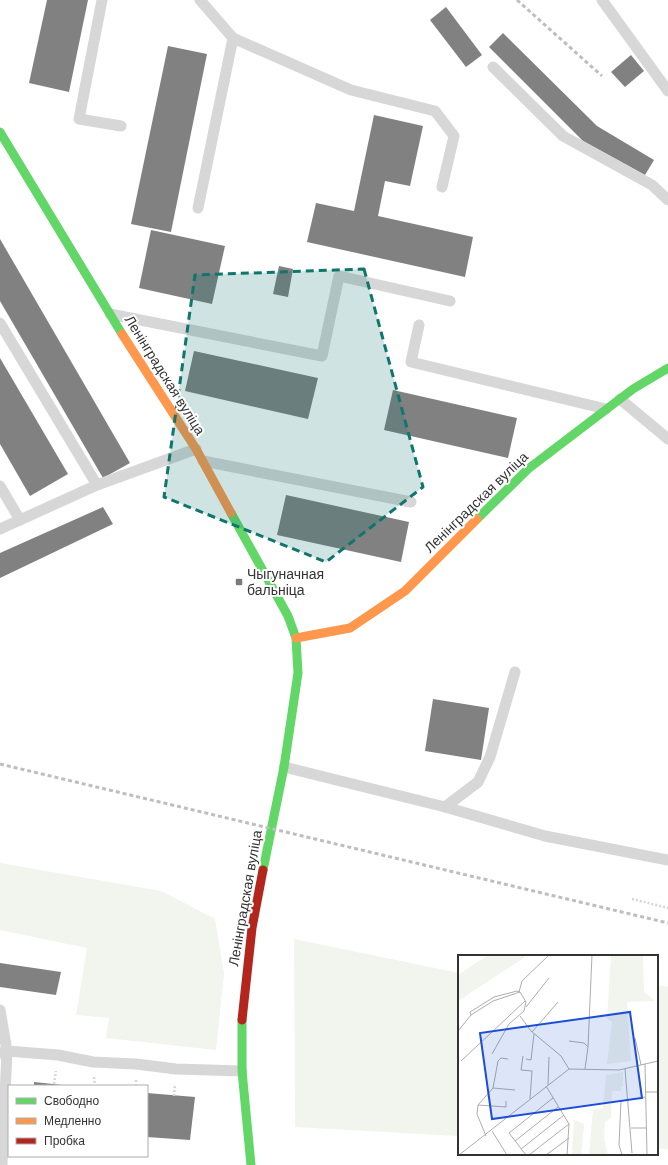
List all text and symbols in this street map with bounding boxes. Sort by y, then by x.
street label: Ленінградская вуліца [121,312,209,438]
street label: Ленінградская вуліца [420,448,532,556]
place label: Чыгуначная бальніца [247,565,324,599]
marker: Чыгуначная бальніца [234,577,244,587]
street label: Ленінградская вуліца [224,828,266,967]
inset map [458,955,658,1155]
legend [8,1085,148,1157]
text: Свободно [44,1093,99,1109]
text: Медленно [44,1113,101,1129]
text: Пробка [44,1133,85,1149]

